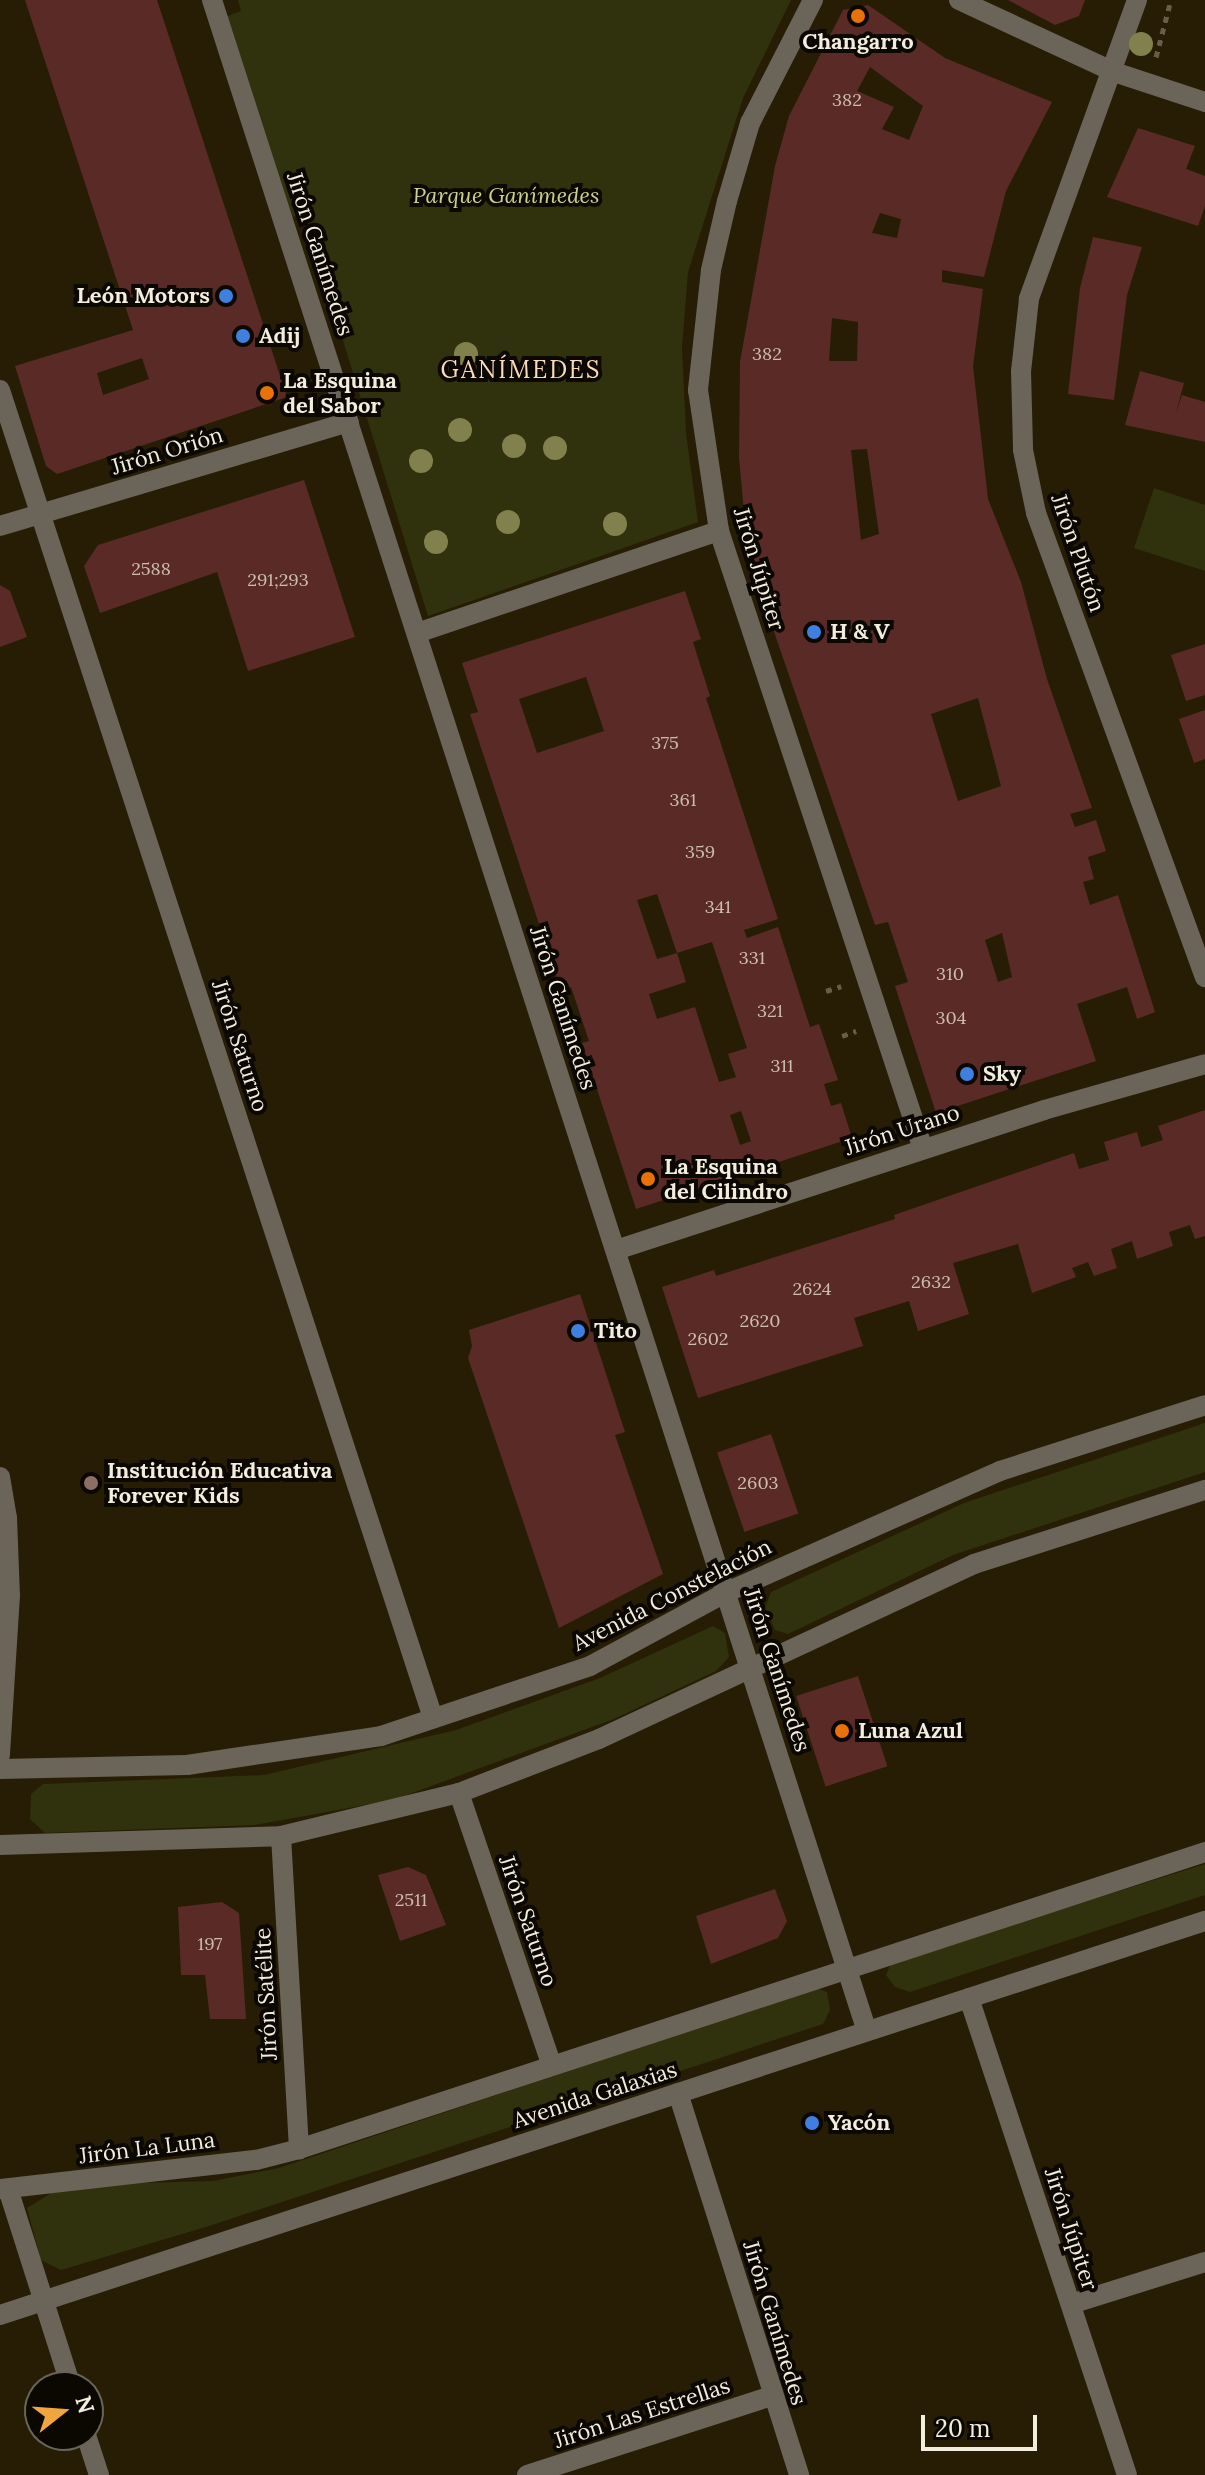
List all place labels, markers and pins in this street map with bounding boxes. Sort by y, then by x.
marker: Changarro [849,7,867,25]
place label: Changarro [802,29,914,55]
place label: León Motors [77,283,210,309]
marker: León Motors [217,287,235,305]
place label: Adij [259,323,300,349]
marker: Adij [234,327,252,345]
place label: La Esquina del Sabor [283,367,397,418]
marker: La Esquina del Sabor [258,384,276,402]
place label: H & V [830,619,890,645]
marker: H & V [805,623,823,641]
place label: Sky [983,1061,1021,1087]
marker: Sky [958,1065,976,1083]
place label: La Esquina del Cilindro [664,1153,788,1204]
marker: La Esquina del Cilindro [639,1170,657,1188]
place label: Tito [594,1318,637,1344]
marker: Tito [569,1322,587,1340]
place label: Institución Educativa Forever Kids [107,1457,332,1508]
marker: Institución Educativa Forever Kids [82,1474,100,1492]
place label: Luna Azul [858,1718,963,1744]
marker: Luna Azul [833,1722,851,1740]
place label: Yacón [828,2110,890,2136]
marker: Yacón [803,2114,821,2132]

